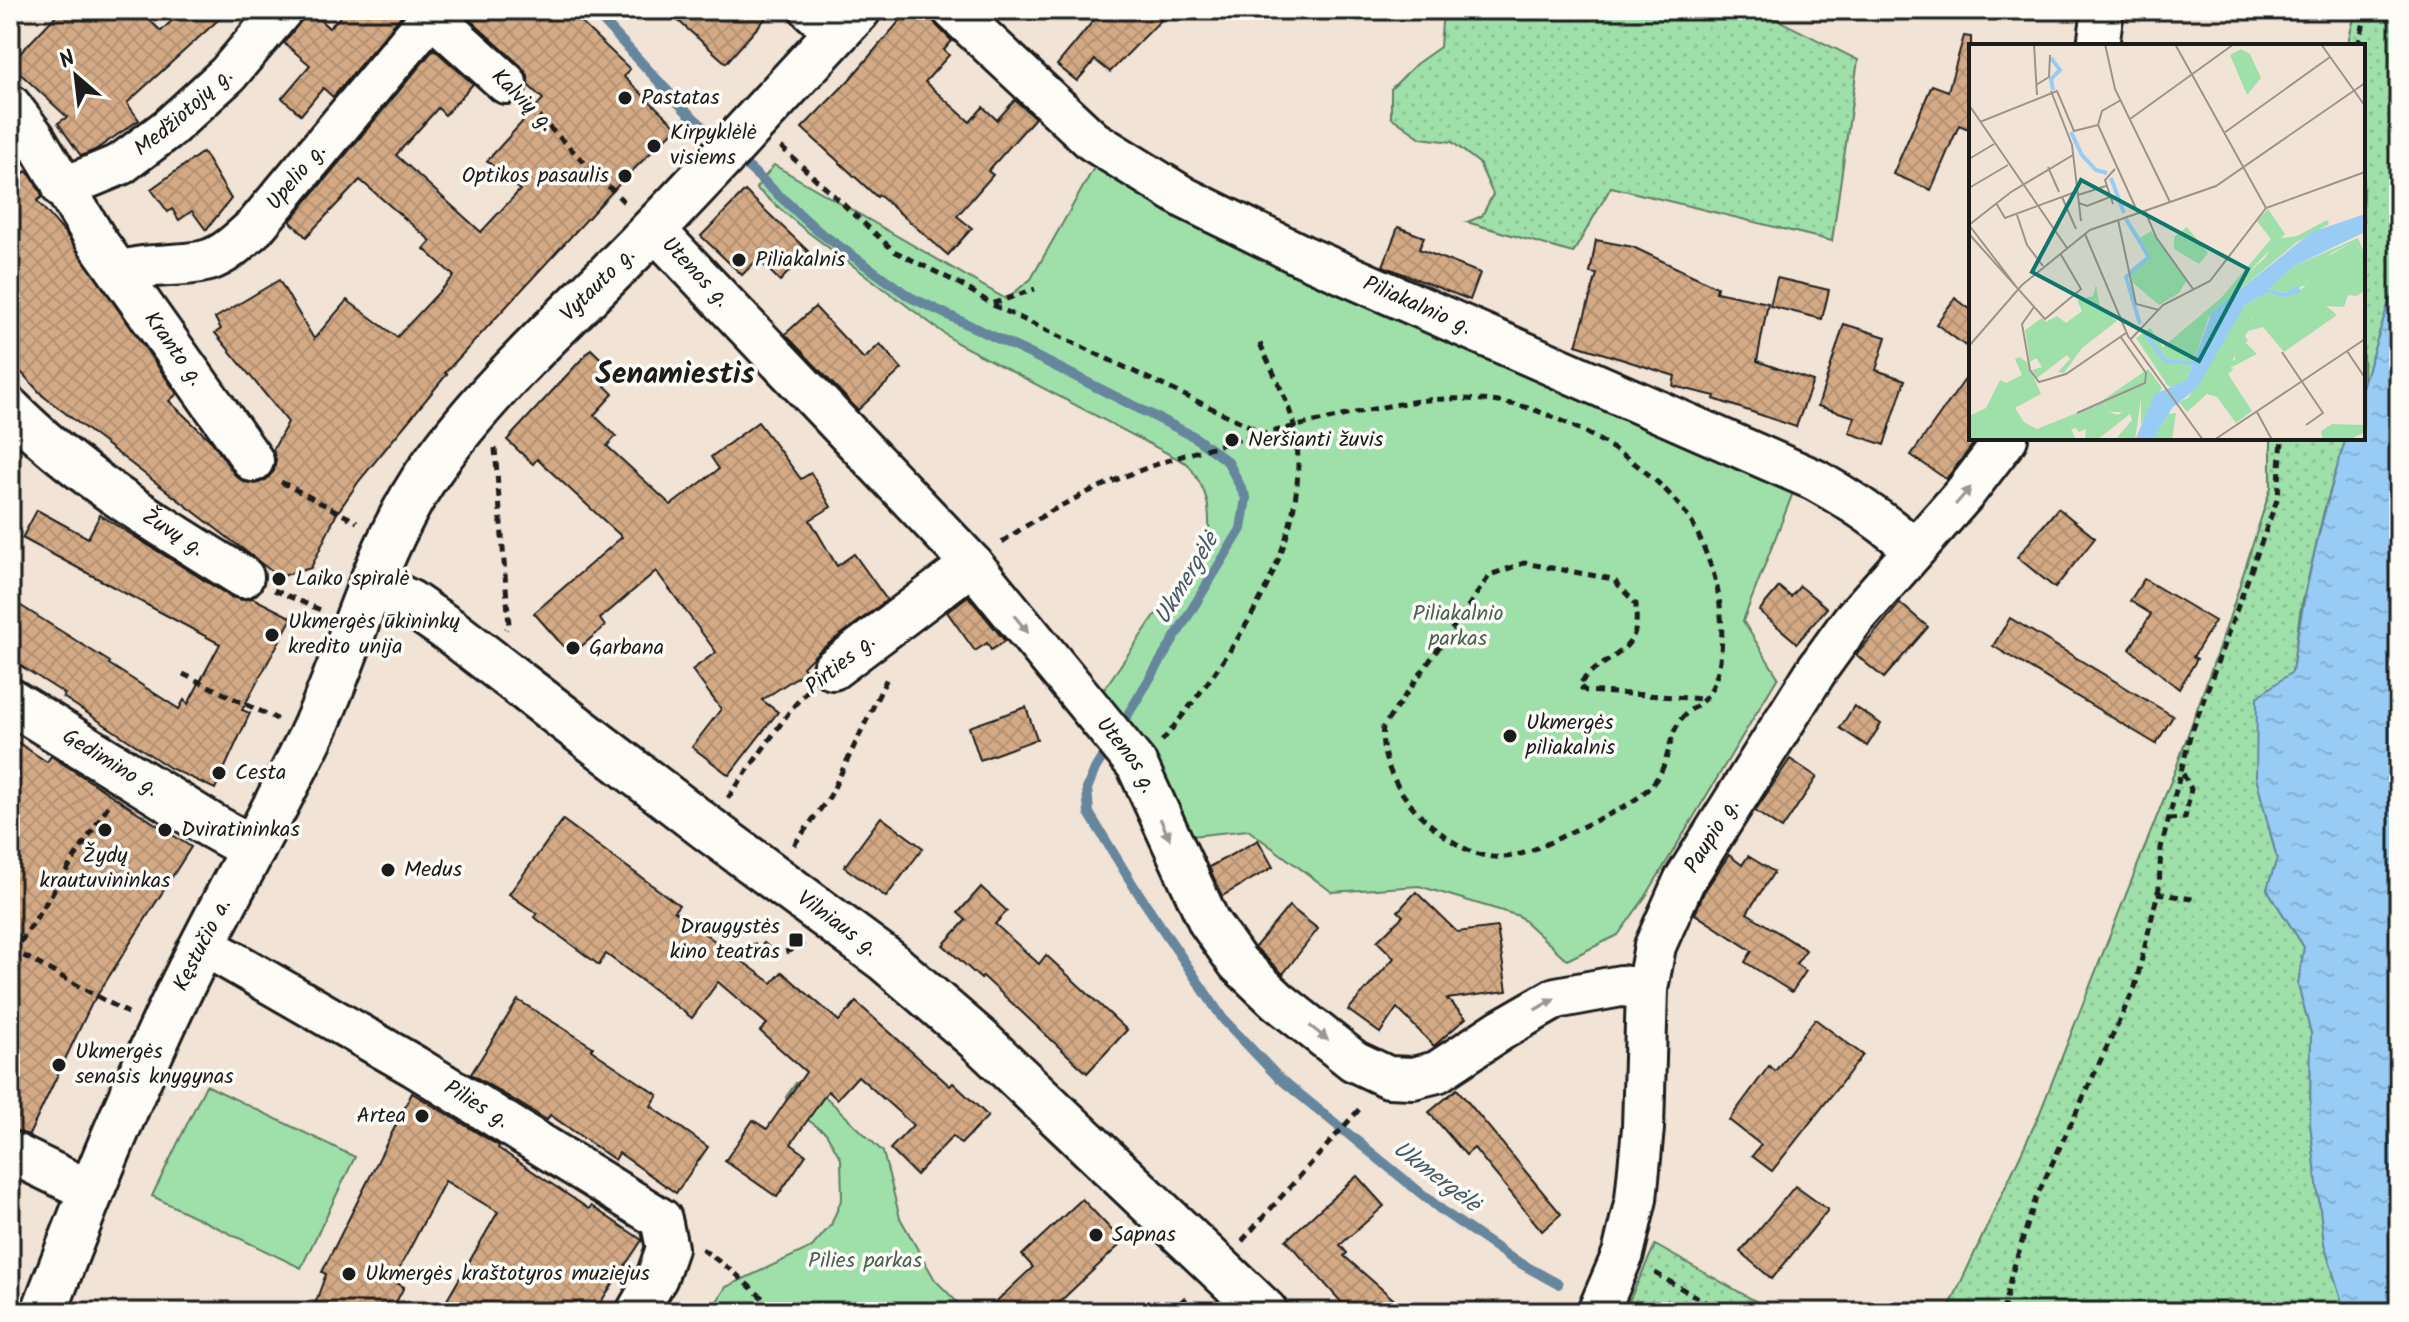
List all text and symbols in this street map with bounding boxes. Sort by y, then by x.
north arrow [36,36,116,116]
text: N [53,42,82,79]
inset map [1969,44,2365,440]
street label: Medžiotojų g. [127,60,242,166]
street label: Kalvių g. [482,61,562,141]
place label: Pastatas [641,81,720,116]
marker: Pastatas [616,89,634,107]
place label: Kirpyklėlė visiems [670,116,757,176]
street label: Upelio g. [258,136,335,219]
marker: Kirpyklėlė visiems [645,137,663,155]
place label: Optikos pasaulis [462,159,610,194]
marker: Optikos pasaulis [616,167,634,185]
street label: Utenos g. [653,229,738,316]
street label: Vytauto g. [552,239,644,331]
place label: Piliakalnis [755,243,846,278]
marker: Piliakalnis [730,251,748,269]
street label: Piliakalnio g. [1357,267,1477,345]
street label: Kranto g. [134,304,212,394]
district label: Senamiestis [595,351,755,399]
place label: Neršianti žuvis [1248,423,1384,458]
marker: Neršianti žuvis [1223,431,1241,449]
one-way arrow [1954,486,1971,506]
street label: Žuvų g. [135,500,211,566]
water label: Ukmergėlė [1144,523,1231,633]
place label: Laiko spiralė [295,562,410,597]
marker: Laiko spiralė [270,570,288,588]
park label: Piliakalnio parkas [1412,597,1504,657]
place label: Ukmergės ūkininkų kredito unija [288,605,461,665]
one-way arrow [1012,614,1029,634]
marker: Ukmergės ūkininkų kredito unija [263,626,281,644]
street label: Pirties g. [798,626,884,704]
place label: Garbana [589,631,664,666]
marker: Garbana [564,639,582,657]
place label: Ukmergės piliakalnis [1525,706,1616,766]
street label: Utenos g. [1087,709,1165,799]
street label: Gedimino g. [55,720,166,807]
marker: Ukmergės piliakalnis [1501,727,1519,745]
place label: Cesta [235,756,286,791]
marker: Cesta [210,764,228,782]
street label: Paupio g. [1675,792,1749,881]
place label: Dviratininkas [181,813,300,848]
one-way arrow [1158,817,1171,841]
marker: Žydų krautuvininkas [96,821,114,839]
marker: Dviratininkas [156,821,174,839]
place label: Žydų krautuvininkas [40,839,171,899]
place label: Medus [404,853,463,888]
marker: Medus [379,861,397,879]
street label: Vilniaus g. [789,882,885,966]
street label: Kęstučio a. [164,892,241,998]
place label: Draugystės kino teatras [670,910,781,970]
marker: Draugystės kino teatras [787,931,805,949]
one-way arrow [1534,998,1556,1012]
one-way arrow [1309,1024,1329,1040]
place label: Ukmergės senasis knygynas [75,1035,234,1095]
marker: Ukmergės senasis knygynas [50,1056,68,1074]
street label: Pilies g. [437,1071,516,1138]
place label: Artea [357,1099,406,1134]
marker: Artea [413,1107,431,1125]
water label: Ukmergėlė [1384,1131,1490,1225]
place label: Sapnas [1112,1218,1177,1253]
marker: Sapnas [1087,1226,1105,1244]
park label: Pilies parkas [808,1244,923,1279]
place label: Ukmergės kraštotyros muziejus [365,1257,651,1292]
marker: Ukmergės kraštotyros muziejus [340,1265,358,1283]

